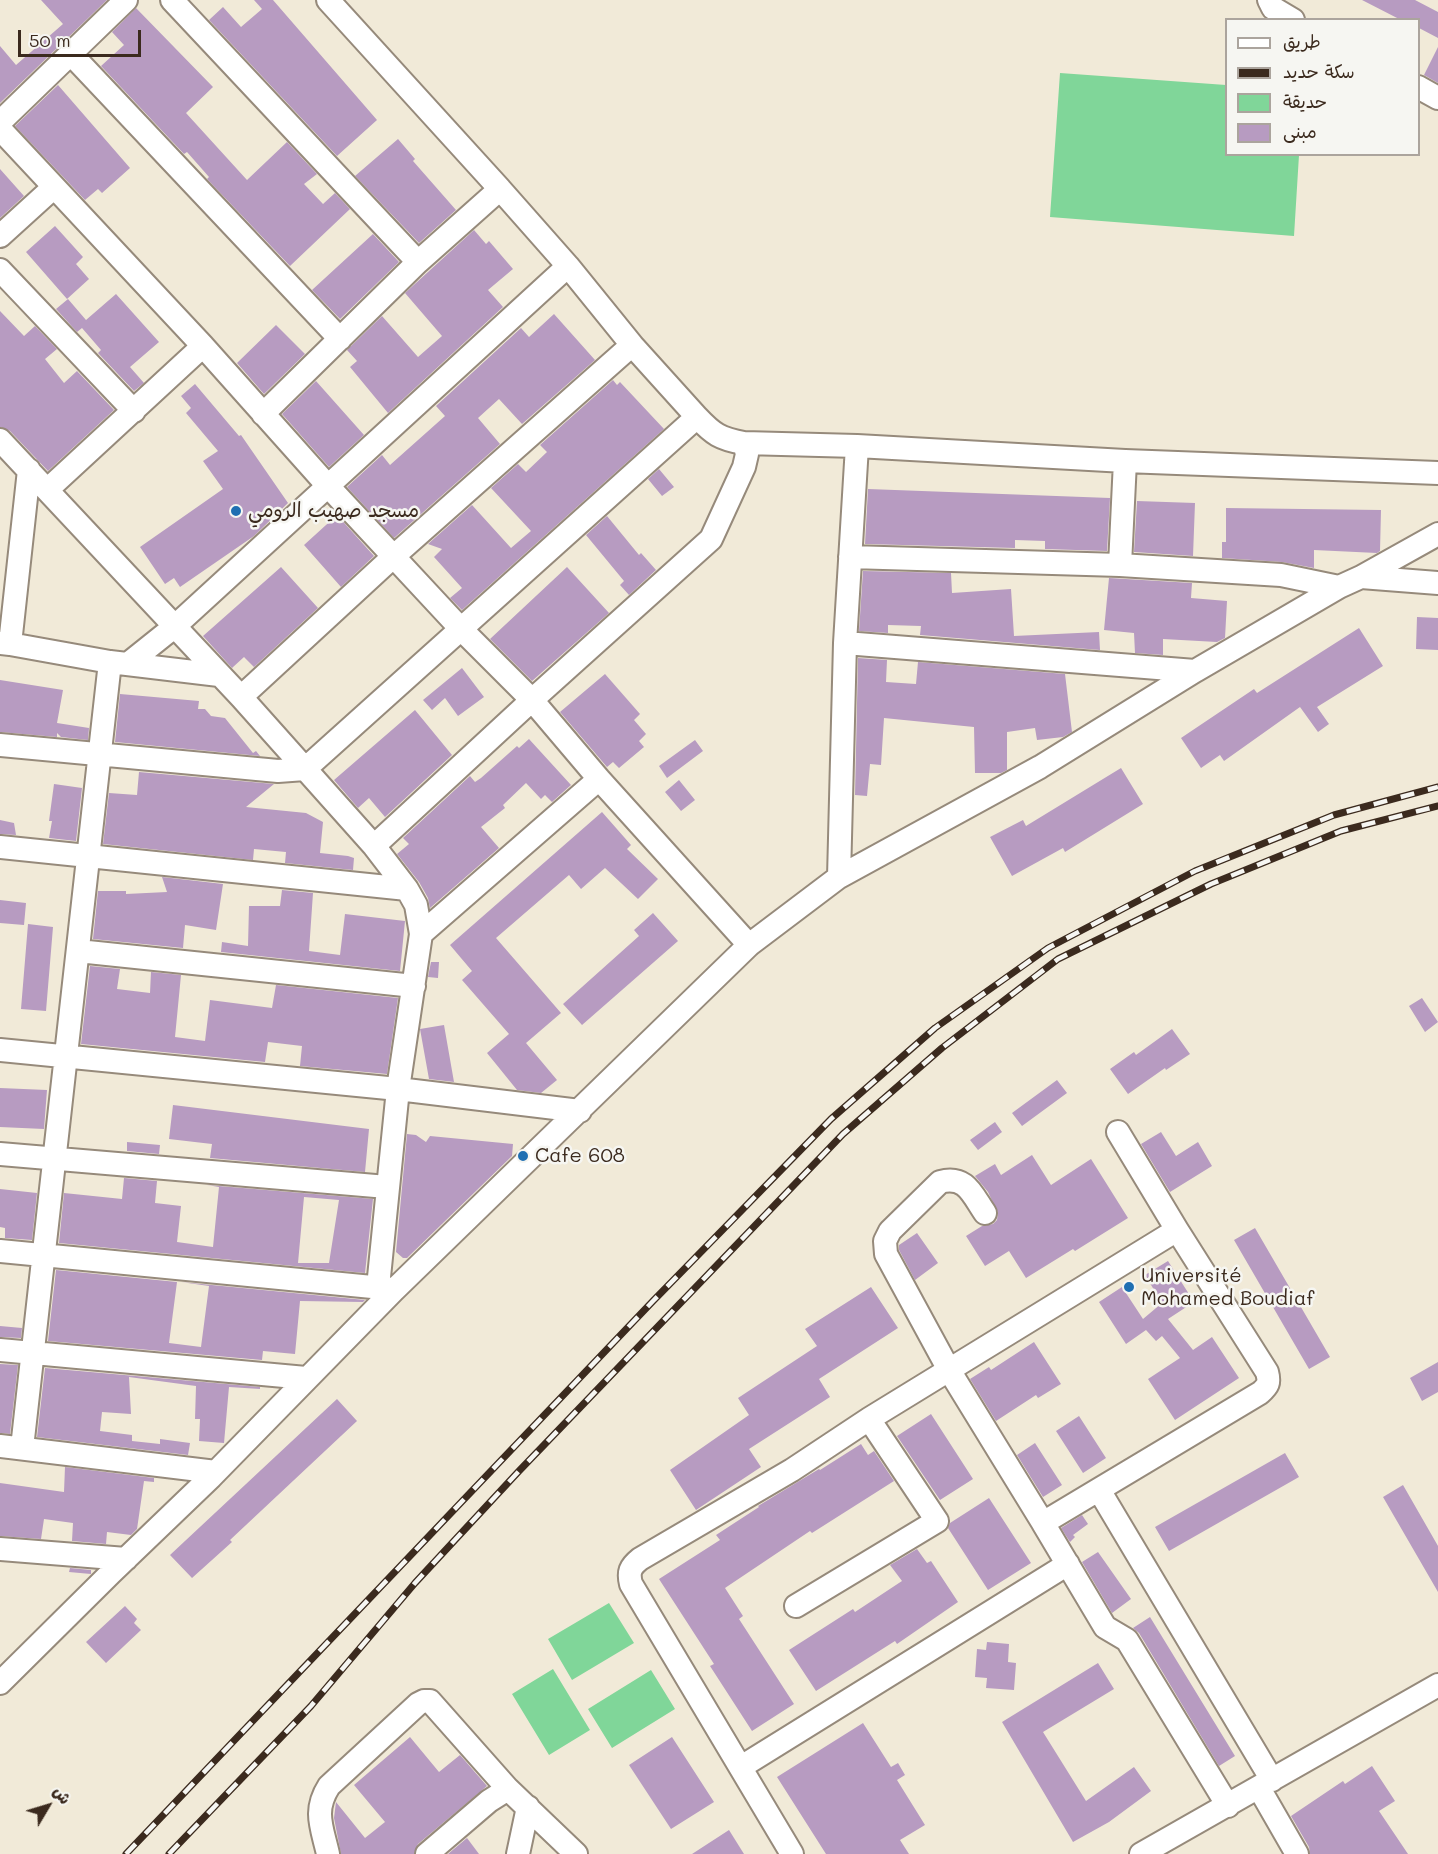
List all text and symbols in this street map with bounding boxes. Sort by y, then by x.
scale bar [21,18,144,56]
legend [1225,18,1420,156]
text: 50 m [29,28,71,52]
text: طريق [1283,29,1321,53]
text: سكة حديد [1283,59,1355,83]
text: حديقة [1283,89,1327,113]
text: مبنى [1283,119,1317,143]
place label: مسجد صهيب الرومي [248,499,419,523]
marker: مسجد صهيب الرومي [229,504,243,518]
place label: Cafe 608 [535,1144,625,1168]
marker: Cafe 608 [516,1149,530,1163]
place label: Université Mohamed Boudiaf [1141,1264,1314,1311]
marker: Université Mohamed Boudiaf [1122,1280,1136,1294]
north arrow [18,1776,78,1836]
text: ش [49,1781,76,1808]

